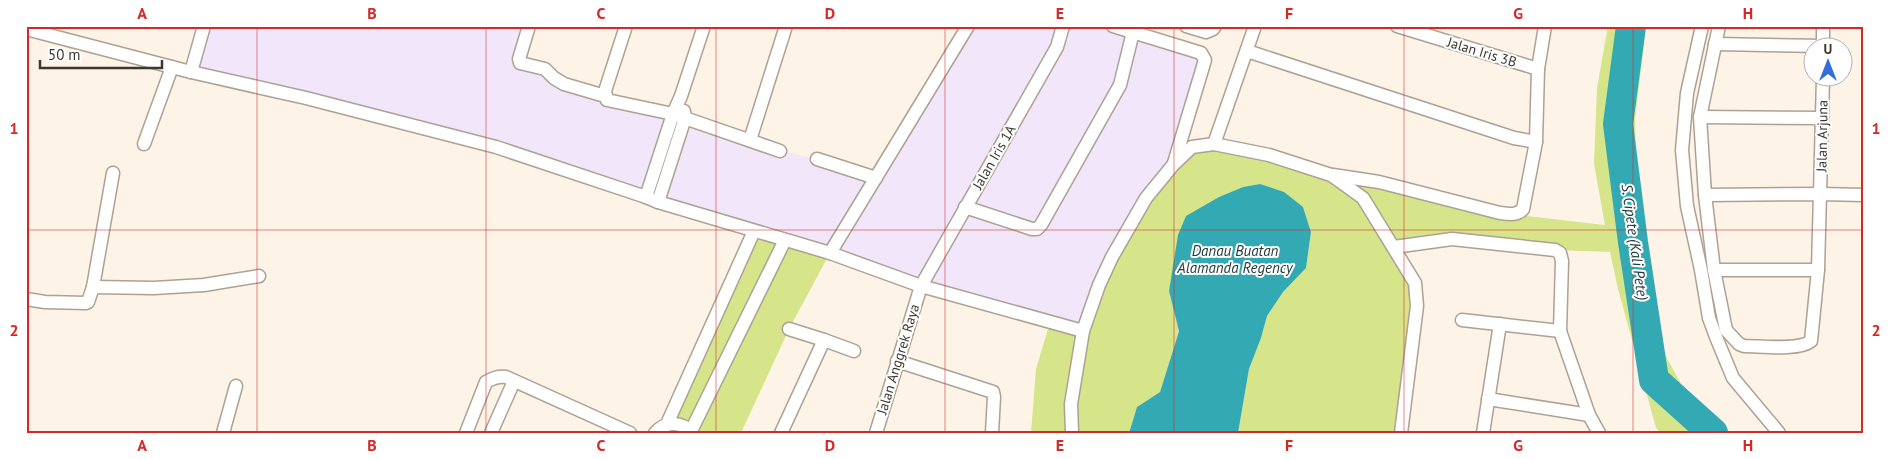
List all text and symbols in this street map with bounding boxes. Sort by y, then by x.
text: A [137,3,147,23]
text: B [367,3,377,23]
text: C [597,3,606,23]
text: D [825,3,835,23]
text: E [1056,3,1064,23]
text: F [1285,3,1293,23]
text: G [1513,3,1523,23]
text: H [1743,3,1753,23]
street label: Jalan Iris 3B [1444,33,1519,71]
scale bar [40,38,162,70]
north arrow [1802,38,1852,88]
text: U [1824,40,1832,58]
text: 50 m [48,45,81,64]
street label: Jalan Arjuna [1812,100,1832,173]
text: 1 [9,118,19,138]
text: 1 [1871,118,1881,138]
street label: Jalan Iris 1A [968,121,1020,193]
water label: S. Cipete (Kali Pete) [1617,183,1653,301]
water label: Danau Buatan Alamanda Regency [1176,241,1294,277]
street label: Jalan Anggrek Raya [872,302,923,417]
text: 2 [9,320,19,340]
text: 2 [1871,320,1881,340]
text: A [137,435,147,455]
text: B [367,435,377,455]
text: C [597,435,606,455]
text: D [825,435,835,455]
text: E [1056,435,1064,455]
text: F [1285,435,1293,455]
text: G [1513,435,1523,455]
text: H [1743,435,1753,455]

